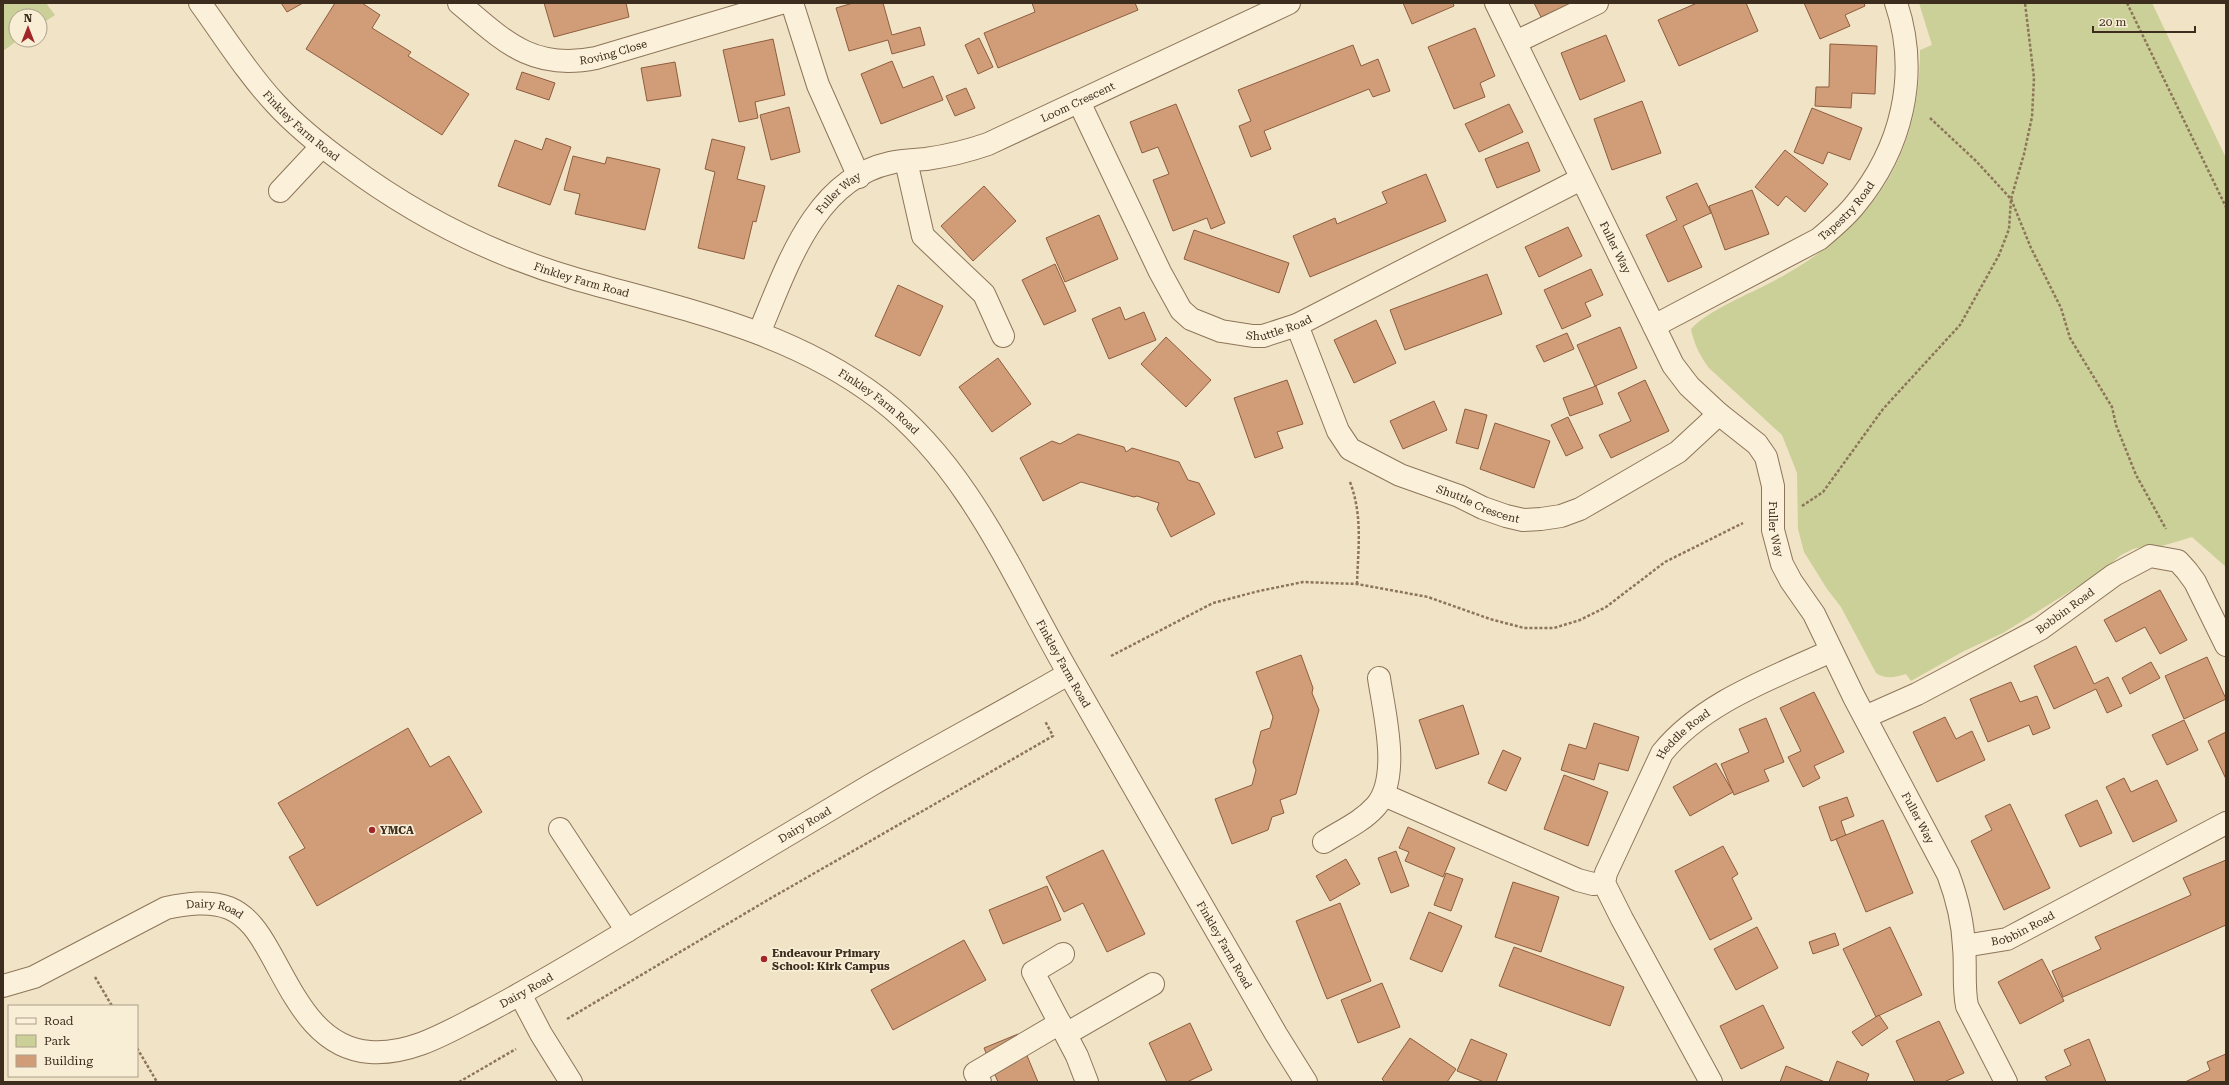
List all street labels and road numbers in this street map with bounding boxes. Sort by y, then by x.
street label: Roving Close [579,37,648,67]
street label: Loom Crescent [1039,79,1117,125]
street label: Finkley Farm Road [260,88,342,164]
street label: Fuller Way [813,169,863,216]
street label: Tapestry Road [1816,179,1877,243]
street label: Fuller Way [1597,219,1634,276]
street label: Finkley Farm Road [532,259,631,300]
street label: Shuttle Road [1245,312,1314,343]
street label: Finkley Farm Road [836,366,922,437]
street label: Shuttle Crescent [1435,482,1521,525]
street label: Fuller Way [1767,501,1787,559]
street label: Bobbin Road [2033,585,2097,636]
street label: Finkley Farm Road [1034,617,1093,710]
street label: Heddle Road [1654,706,1712,761]
street label: Fuller Way [1899,790,1937,846]
street label: Dairy Road [776,804,833,845]
street label: Dairy Road [185,897,246,921]
street label: Finkley Farm Road [1194,899,1255,991]
street label: Bobbin Road [1990,909,2057,948]
street label: Dairy Road [497,970,555,1010]

